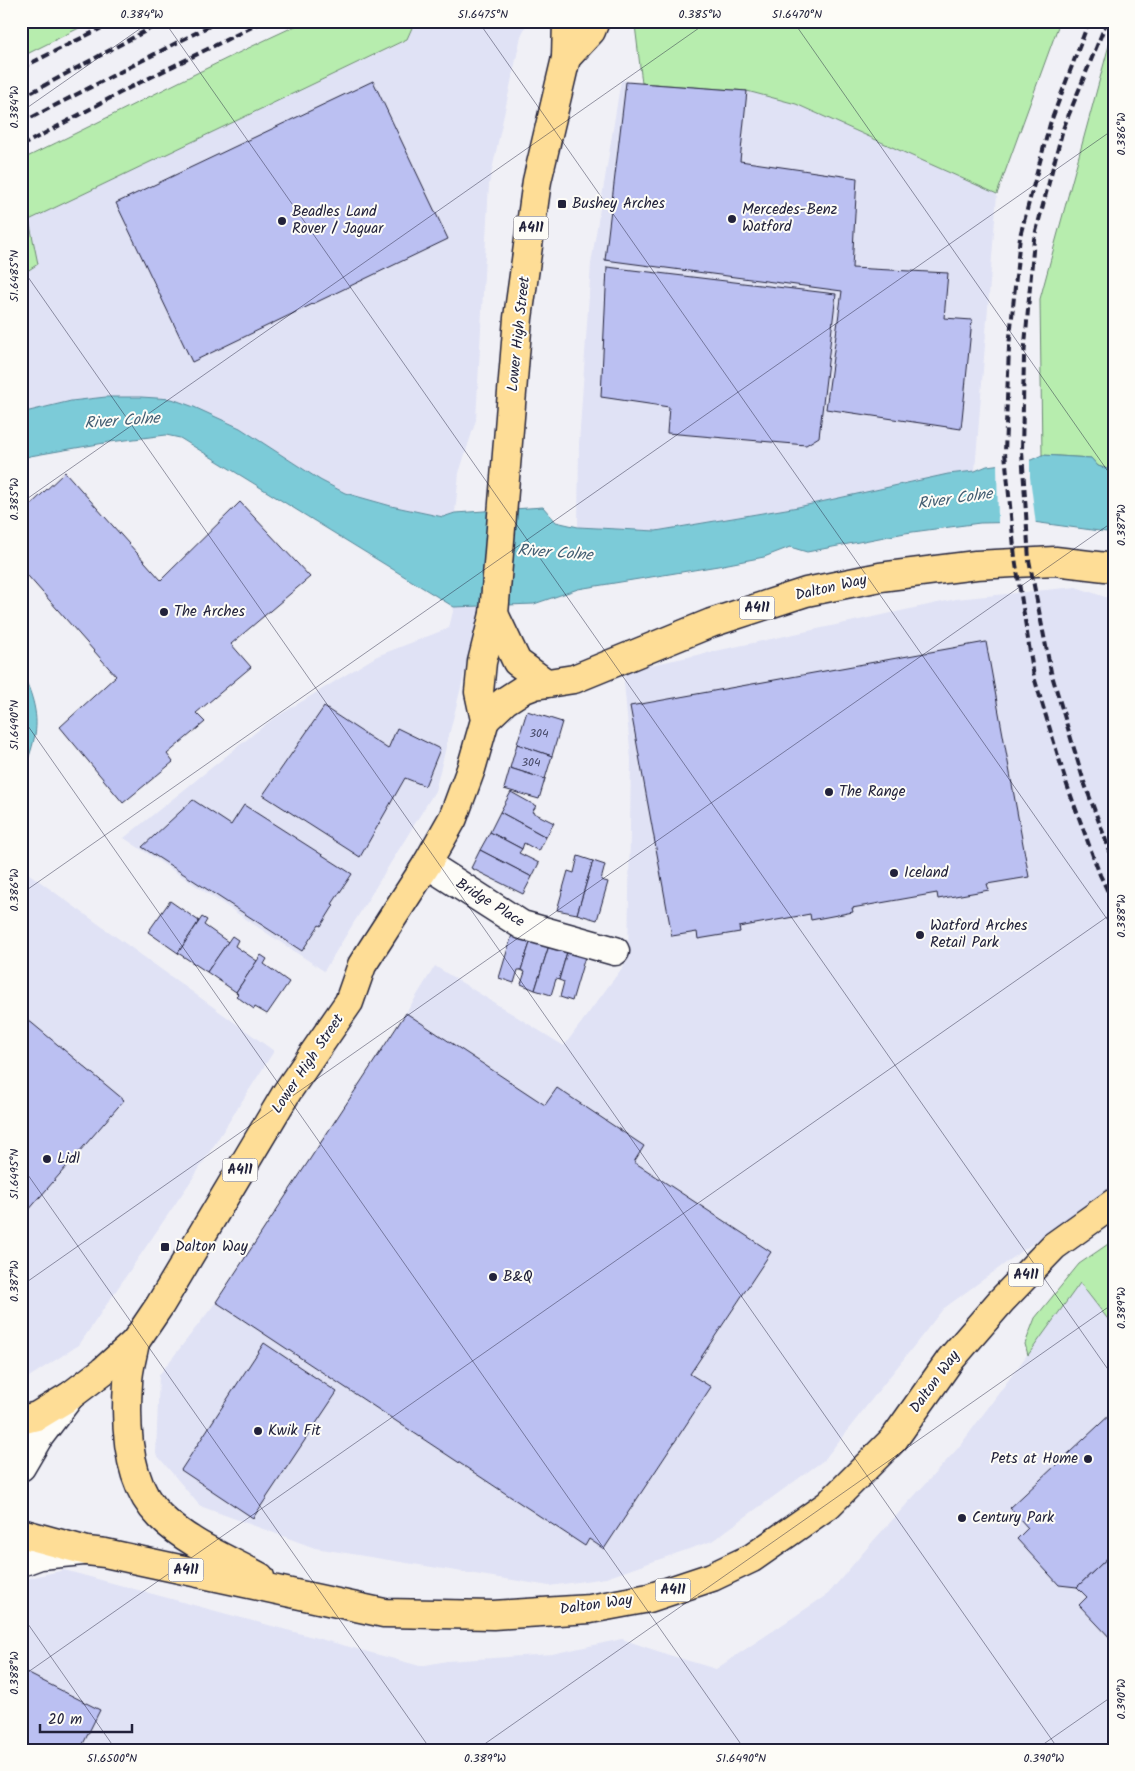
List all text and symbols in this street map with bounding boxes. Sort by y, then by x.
text: 0.384°W [121,5,163,24]
text: 51.6475°N [458,5,508,24]
text: 0.385°W [679,5,721,24]
text: 51.6470°N [772,5,822,24]
text: 0.384°W [5,86,24,128]
text: 0.386°W [1112,112,1131,156]
place label: Bushey Arches [572,192,666,216]
marker: Bushey Arches [556,198,568,210]
place label: Mercedes-Benz Watford [742,198,838,239]
place label: Beadles Land Rover / Jaguar [292,200,384,241]
marker: Mercedes-Benz Watford [726,213,738,225]
marker: Beadles Land Rover / Jaguar [276,215,288,227]
road number: A411 [514,217,548,240]
text: 51.6485°N [5,250,24,302]
street label: Lower High Street [501,275,537,393]
water label: River Colne [84,406,162,436]
text: 0.385°W [5,478,24,520]
water label: River Colne [916,481,996,517]
text: 0.387°W [1112,504,1131,546]
water label: River Colne [517,538,595,568]
street label: Dalton Way [793,568,870,608]
road number: A411 [740,596,774,620]
place label: The Arches [174,600,245,624]
marker: The Arches [158,606,170,618]
text: 51.6490°N [5,700,24,750]
house number: 304 [529,724,549,743]
house number: 304 [521,753,541,772]
place label: The Range [839,780,906,804]
marker: The Range [823,786,835,798]
place label: Iceland [904,861,949,885]
marker: Iceland [888,867,900,879]
text: 0.386°W [5,868,24,912]
street label: Bridge Place [451,872,530,934]
text: 0.388°W [1112,894,1131,938]
place label: Watford Arches Retail Park [930,914,1028,955]
marker: Watford Arches Retail Park [914,929,926,941]
street label: Lower High Street [266,1009,350,1119]
place label: Lidl [57,1147,80,1171]
text: 51.6495°N [5,1149,24,1199]
marker: Lidl [41,1153,53,1165]
road number: A411 [222,1158,258,1182]
place label: Dalton Way [175,1235,249,1259]
marker: Dalton Way [159,1241,171,1253]
text: 0.387°W [5,1260,24,1302]
road number: A411 [1008,1264,1044,1286]
place label: B&Q [503,1265,533,1289]
marker: B&Q [487,1271,499,1283]
text: 0.389°W [1112,1287,1131,1329]
street label: Dalton Way [904,1345,967,1419]
place label: Kwik Fit [268,1419,321,1443]
marker: Kwik Fit [252,1425,264,1437]
place label: Pets at Home [991,1447,1078,1471]
marker: Pets at Home [1082,1453,1094,1465]
place label: Century Park [972,1506,1055,1530]
marker: Century Park [956,1512,968,1524]
road number: A411 [168,1558,204,1582]
road number: A411 [656,1578,690,1602]
street label: Dalton Way [558,1588,635,1622]
text: 0.388°W [5,1651,24,1695]
text: 0.390°W [1112,1678,1131,1720]
scale bar [40,1701,132,1733]
text: 20 m [48,1708,82,1732]
text: 51.6500°N [87,1749,137,1768]
text: 0.389°W [464,1749,506,1768]
text: 51.6490°N [716,1749,766,1768]
text: 0.390°W [1023,1749,1065,1768]

